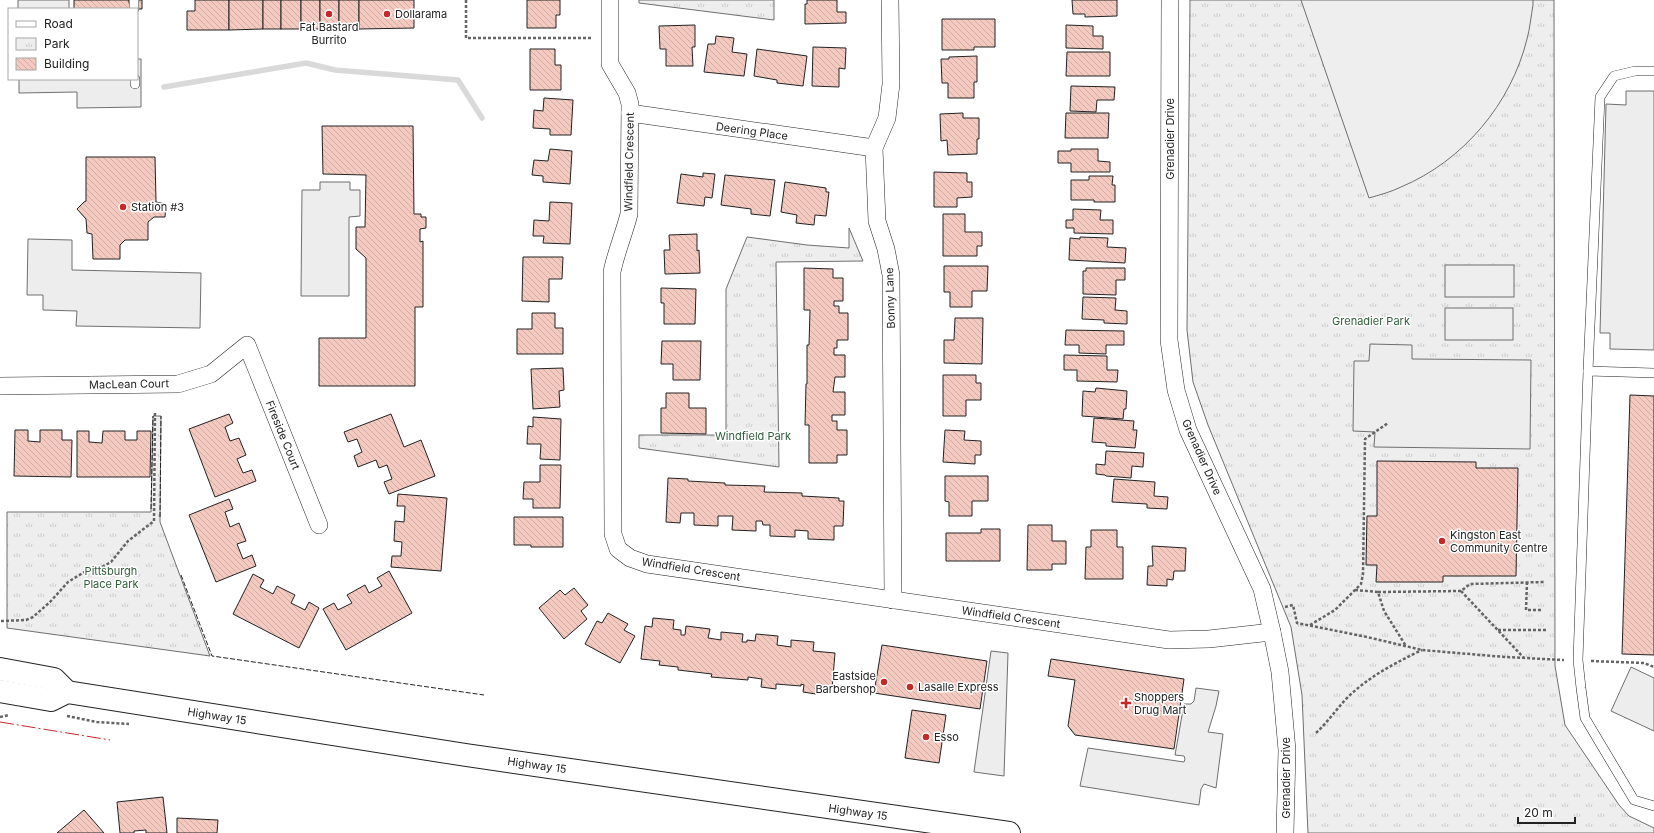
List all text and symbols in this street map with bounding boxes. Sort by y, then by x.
place label: Dollarama [395,7,447,21]
legend [8,8,138,80]
marker: Fat Bastard Burrito [324,9,334,19]
marker: Dollarama [382,9,392,19]
text: Road [44,16,73,31]
place label: Fat Bastard Burrito [300,20,358,47]
text: Park [44,36,70,51]
text: Building [44,56,89,71]
street label: Grenadier Drive [1163,98,1177,180]
street label: Windfield Crescent [621,112,637,212]
street label: Deering Place [715,119,789,143]
place label: Station #3 [131,200,184,214]
marker: Station #3 [118,202,128,212]
street label: Bonny Lane [882,267,898,329]
park label: Grenadier Park [1332,314,1410,328]
street label: MacLean Court [89,376,169,392]
street label: Fireside Court [263,398,303,472]
street label: Grenadier Drive [1179,417,1225,497]
park label: Windfield Park [715,429,791,443]
place label: Kingston East Community Centre [1450,528,1548,555]
marker: Kingston East Community Centre [1437,536,1447,546]
street label: Windfield Crescent [641,554,742,584]
park label: Pittsburgh Place Park [83,564,139,591]
street label: Windfield Crescent [961,603,1062,631]
place label: Eastside Barbershop [815,669,876,696]
marker: Eastside Barbershop [879,677,889,687]
place label: Lasalle Express [918,680,999,694]
marker: Lasalle Express [905,682,915,692]
place label: Shoppers Drug Mart [1134,690,1187,717]
marker: Shoppers Drug Mart [1121,698,1131,708]
street label: Highway 15 [186,704,248,728]
place label: Esso [934,730,959,744]
marker: Esso [921,732,931,742]
street label: Grenadier Drive [1279,737,1293,819]
street label: Highway 15 [507,754,568,776]
scale bar [1518,799,1575,825]
street label: Highway 15 [828,801,889,823]
text: 20 m [1524,805,1553,820]

